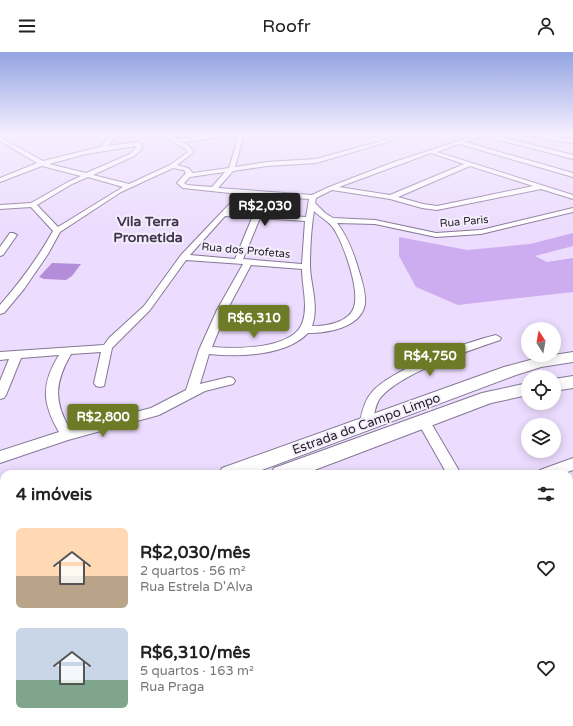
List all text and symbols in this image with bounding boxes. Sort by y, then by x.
icon: menu [16,15,38,37]
text: Roofr [262,15,311,37]
icon: person [535,15,557,37]
pin: R$2,030 [228,193,302,227]
text: R$2,030 [238,198,292,214]
district label: Vila Terra Prometida [113,213,183,246]
street label: Rua Paris [439,213,489,230]
street label: Rua dos Profetas [201,240,291,261]
pin: R$6,310 [217,305,291,339]
text: R$6,310 [227,310,281,326]
north arrow [521,322,561,362]
map controls [521,322,561,458]
pin: R$4,750 [393,343,467,377]
text: R$4,750 [403,348,457,364]
button: locate [521,370,561,410]
street label: Estrada do Campo Limpo [290,390,443,458]
pin: R$2,800 [66,404,140,438]
text: R$2,800 [76,409,130,425]
button: layers [521,418,561,458]
icon: filters [535,483,557,505]
text: 4 imóveis [16,484,92,505]
text: R$2,030/mês [140,542,250,563]
icon: home [48,544,96,592]
icon: heart [535,557,557,579]
text: 2 quartos · 56 m² [140,563,246,579]
text: Rua Estrela D'Alva [140,579,253,595]
text: R$6,310/mês [140,642,250,663]
icon: home [48,644,96,692]
icon: heart [535,657,557,679]
text: 5 quartos · 163 m² [140,663,254,679]
text: Rua Praga [140,679,204,695]

